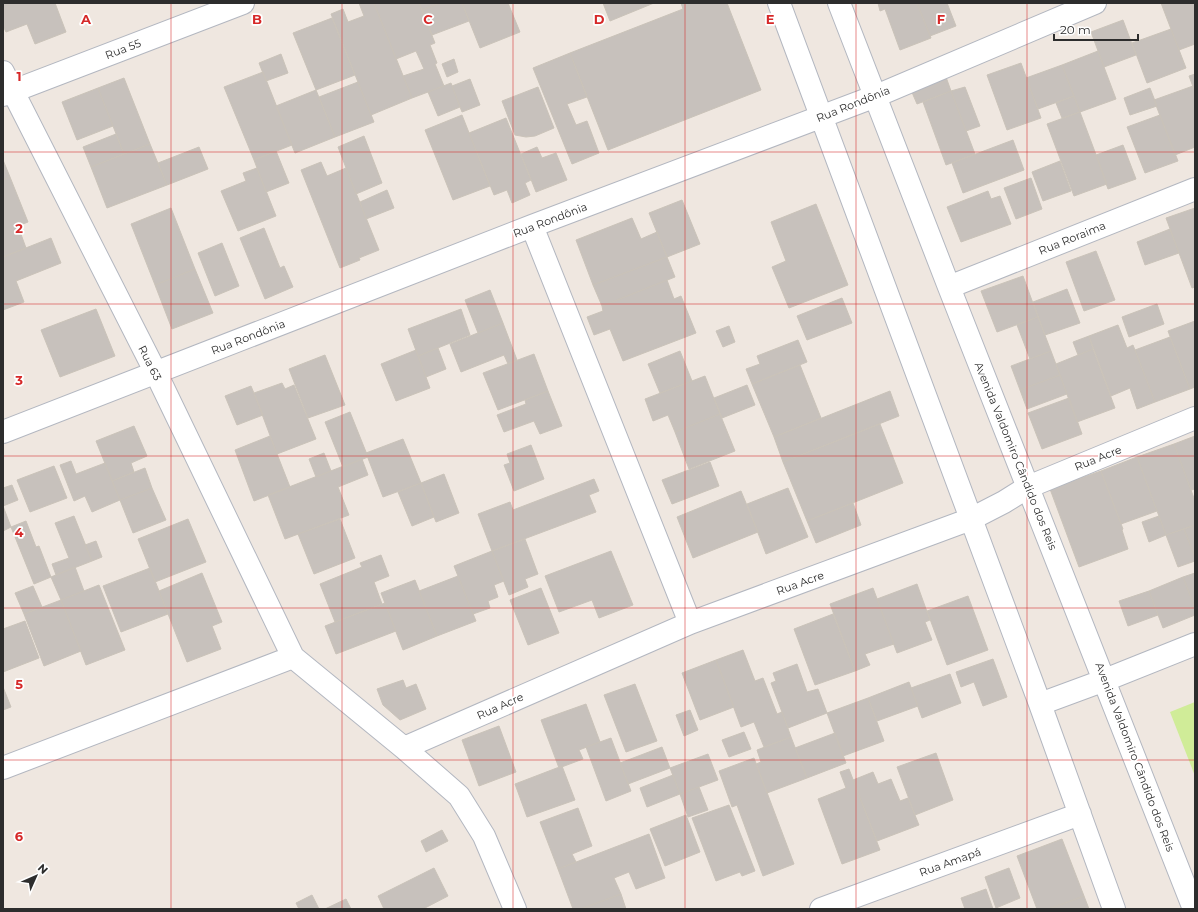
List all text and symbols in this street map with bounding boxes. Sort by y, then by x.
text: A [80,11,92,27]
text: B [252,11,262,27]
text: C [423,11,433,27]
text: D [594,11,605,27]
text: E [766,11,775,27]
text: F [937,11,945,27]
scale bar [1054,16,1138,42]
text: 20 m [1060,22,1091,37]
street label: Rua 55 [103,36,143,62]
text: 1 [16,68,22,84]
street label: Rua Rondônia [814,83,892,125]
street label: Rua Rondônia [511,199,589,241]
street label: Rua Roraima [1036,218,1108,258]
text: 2 [15,220,23,236]
street label: Rua Rondônia [209,316,287,358]
street label: Rua 63 [135,343,165,383]
street label: Avenida Valdomiro Cândido dos Reis [972,360,1060,553]
text: 3 [14,372,23,388]
street label: Rua Acre [1072,442,1124,474]
text: 4 [15,524,24,540]
street label: Rua Acre [774,568,826,598]
street label: Avenida Valdomiro Cândido dos Reis [1092,660,1178,854]
text: 5 [15,676,23,692]
street label: Rua Acre [474,689,526,722]
text: 6 [15,828,24,844]
street label: Rua Amapá [917,844,983,880]
north arrow [16,856,56,896]
text: N [35,861,51,877]

